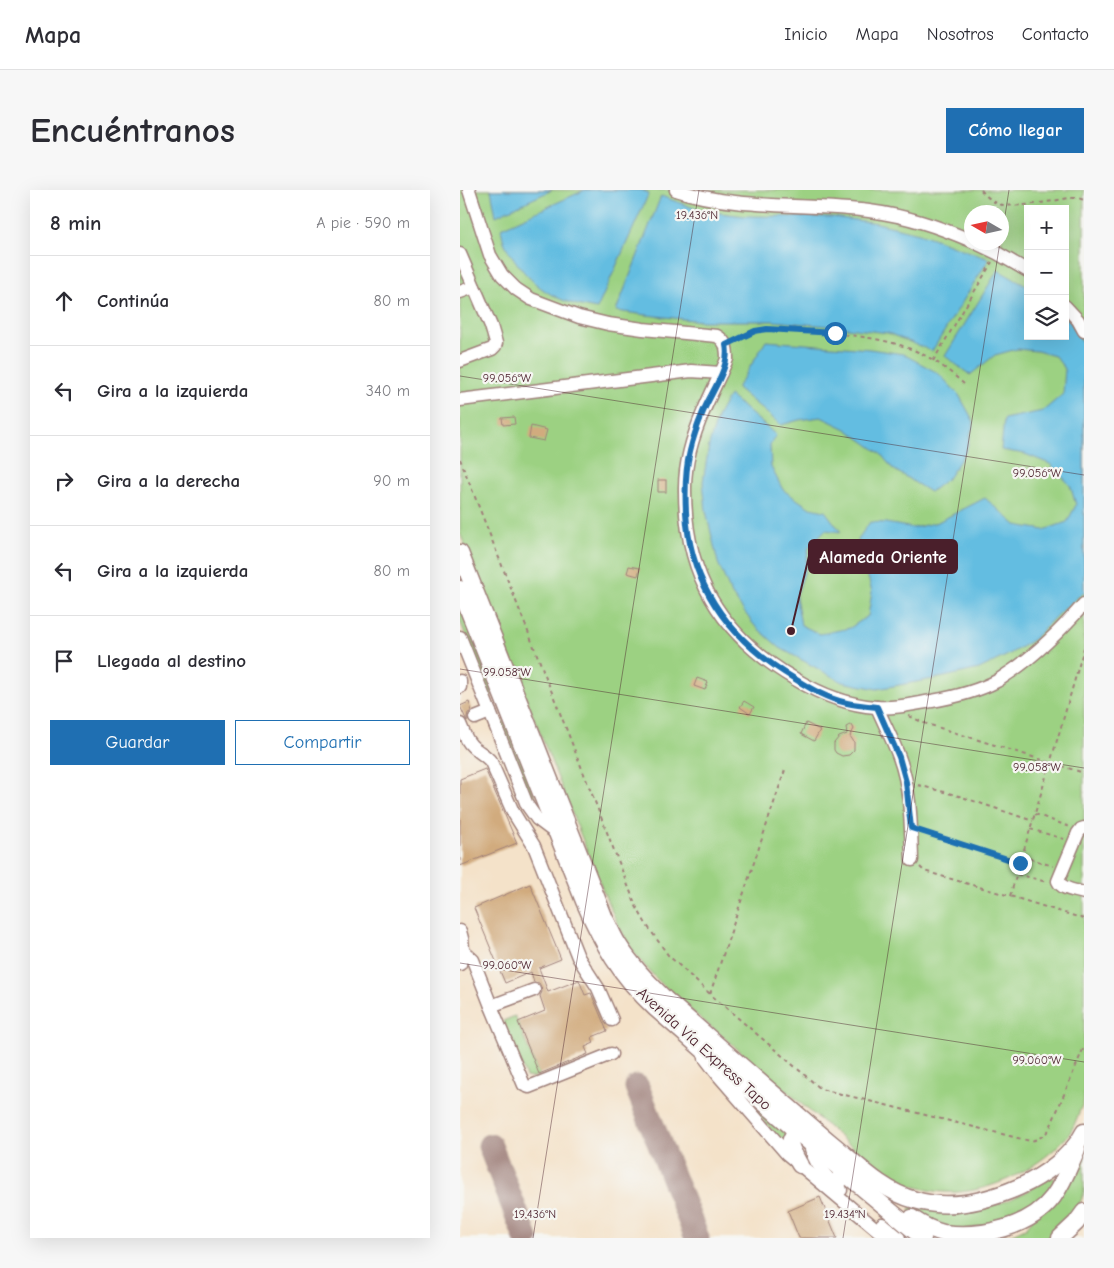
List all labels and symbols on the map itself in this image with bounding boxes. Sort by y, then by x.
north arrow [964,205,1009,250]
text: 19.436°N [676,208,718,222]
route start [824,322,847,345]
text: 99.056°W [483,371,532,385]
text: 99.056°W [1013,466,1062,480]
callout: Alameda Oriente [809,540,957,573]
text: Alameda Oriente [819,547,947,568]
text: 99.058°W [483,665,532,679]
text: 99.058°W [1013,760,1062,774]
route end [1009,852,1032,875]
text: 99.060°W [482,958,532,972]
street label: Avenida Vía Express Tapo [633,984,775,1114]
text: 99.060°W [1012,1053,1062,1067]
text: 19.436°N [514,1207,556,1221]
text: 19.434°N [824,1207,866,1221]

